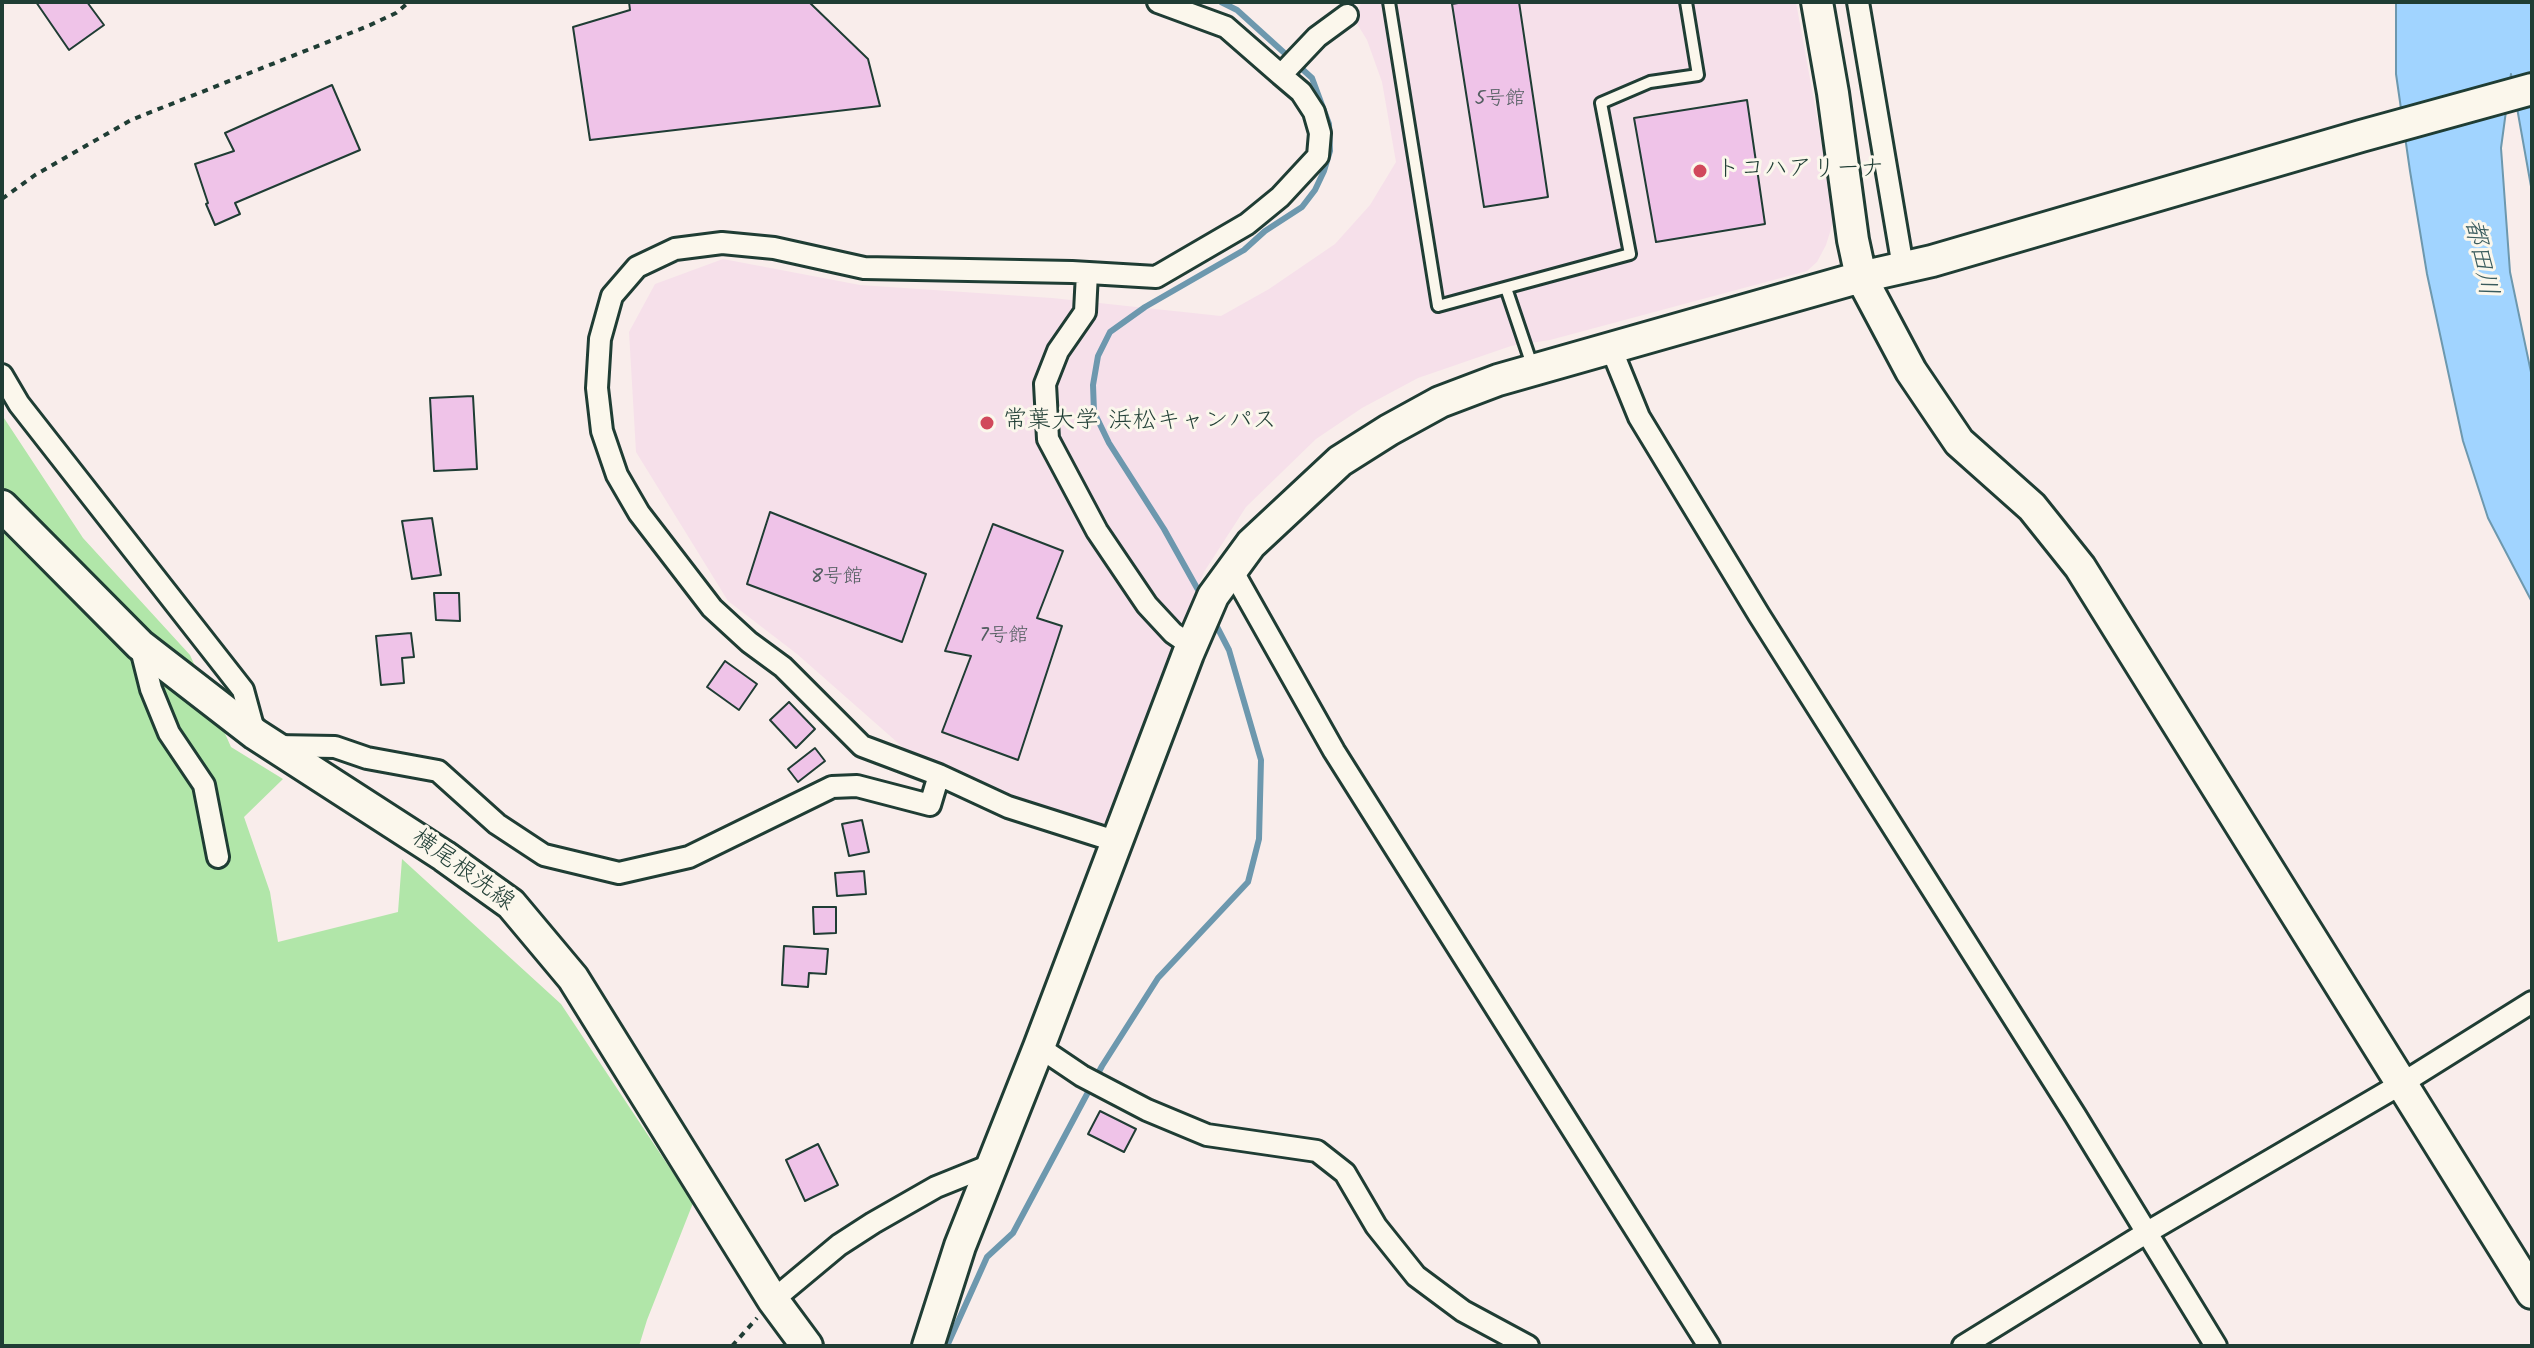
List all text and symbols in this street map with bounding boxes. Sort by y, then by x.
house number: 5号館 [1475,89,1525,113]
place label: トコハアリーナ [1716,157,1884,185]
marker: トコハアリーナ [1691,162,1709,180]
water label: 都田川 [2455,217,2501,299]
place label: 常葉大学 浜松キャンパス [1003,409,1277,437]
marker: 常葉大学 浜松キャンパス [978,414,996,432]
house number: 8号館 [811,567,863,591]
house number: 7号館 [979,626,1029,650]
street label: 横尾根洗線 [405,825,519,919]

